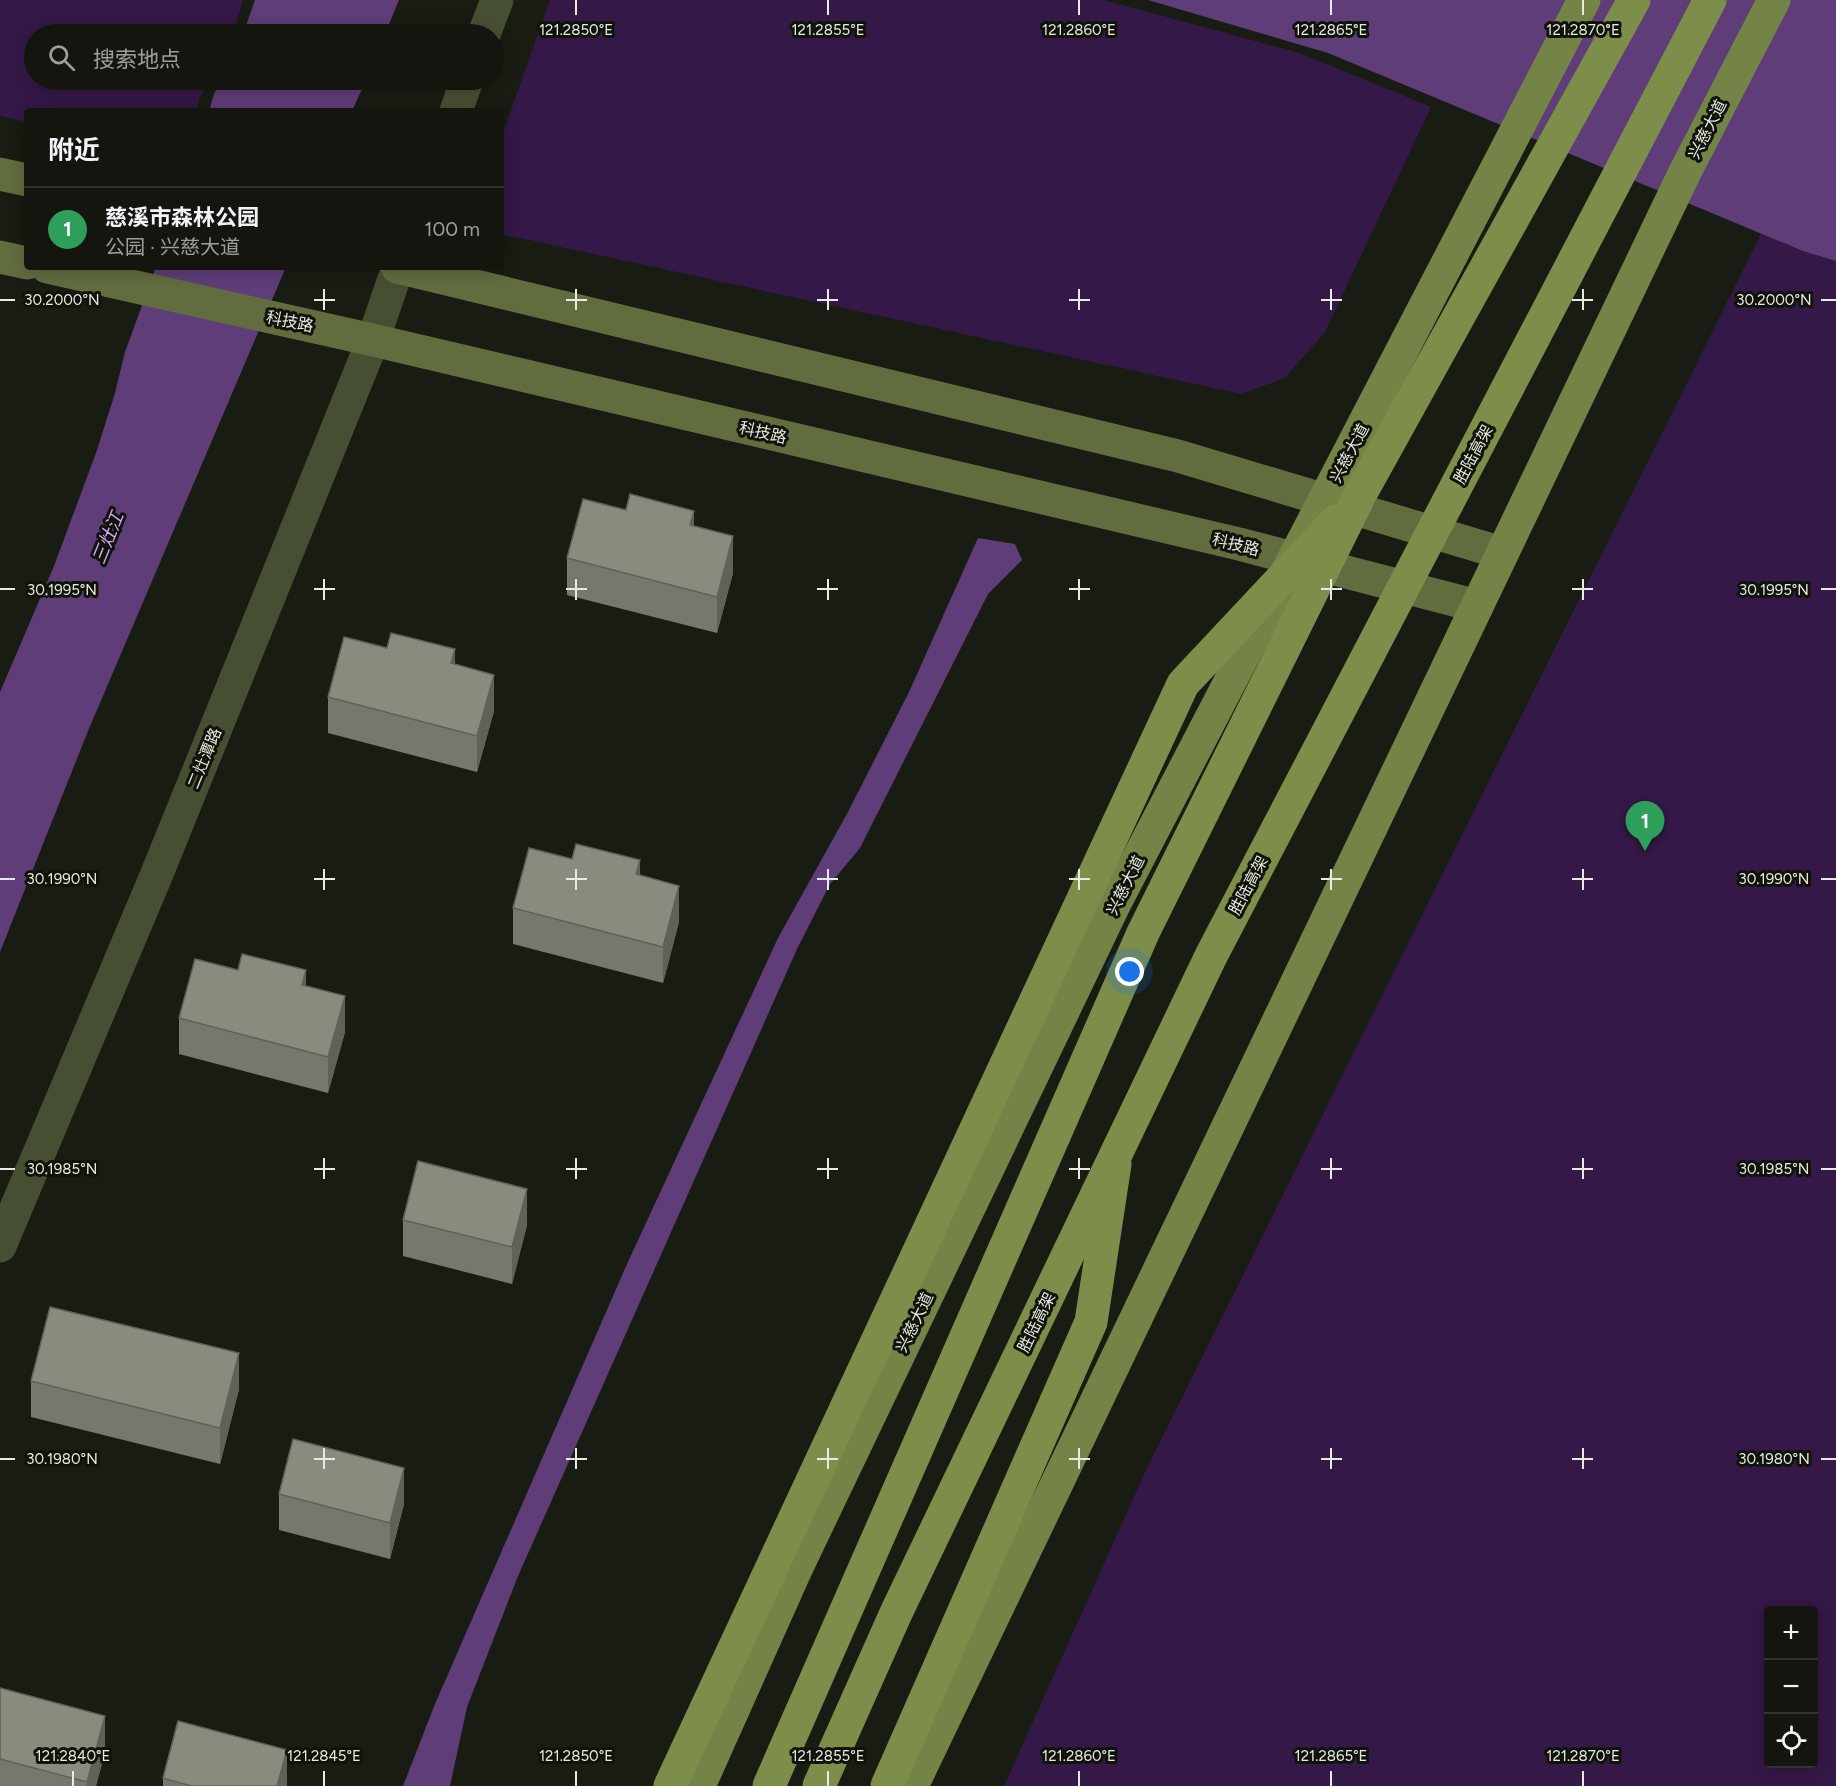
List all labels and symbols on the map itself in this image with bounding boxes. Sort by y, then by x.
text: 121.2850°E [539,21,613,39]
text: 121.2855°E [791,21,865,39]
text: 121.2860°E [1042,21,1116,39]
text: 121.2865°E [1294,21,1368,39]
text: 121.2870°E [1546,21,1620,39]
street label: 兴慈大道 [1684,96,1730,162]
text: 30.2000°N [24,291,100,309]
text: 30.2000°N [1736,291,1812,309]
street label: 科技路 [264,307,315,336]
street label: 科技路 [737,418,788,447]
street label: 兴慈大道 [1326,421,1373,486]
street label: 胜陆高架 [1450,422,1497,487]
water label: 三灶江 [88,507,129,567]
street label: 科技路 [1210,529,1261,560]
text: 30.1995°N [27,581,97,599]
text: 30.1995°N [1739,581,1809,599]
street label: 二灶潭路 [184,725,225,791]
pin: 1 [1626,802,1664,851]
street label: 兴慈大道 [1102,852,1148,918]
street label: 胜陆高架 [1225,853,1272,918]
text: 30.1990°N [27,870,97,888]
text: 30.1990°N [1739,870,1809,888]
your location [1115,957,1144,986]
text: 30.1985°N [27,1160,97,1178]
text: 30.1985°N [1739,1160,1809,1178]
street label: 兴慈大道 [892,1289,937,1355]
street label: 胜陆高架 [1014,1289,1059,1355]
text: 30.1980°N [26,1450,98,1468]
text: 30.1980°N [1738,1450,1810,1468]
text: 121.2840°E [36,1747,110,1765]
text: 121.2845°E [287,1747,361,1765]
text: 121.2850°E [539,1747,613,1765]
text: 121.2855°E [791,1747,865,1765]
text: 121.2860°E [1042,1747,1116,1765]
text: 121.2865°E [1294,1747,1368,1765]
text: 121.2870°E [1546,1747,1620,1765]

